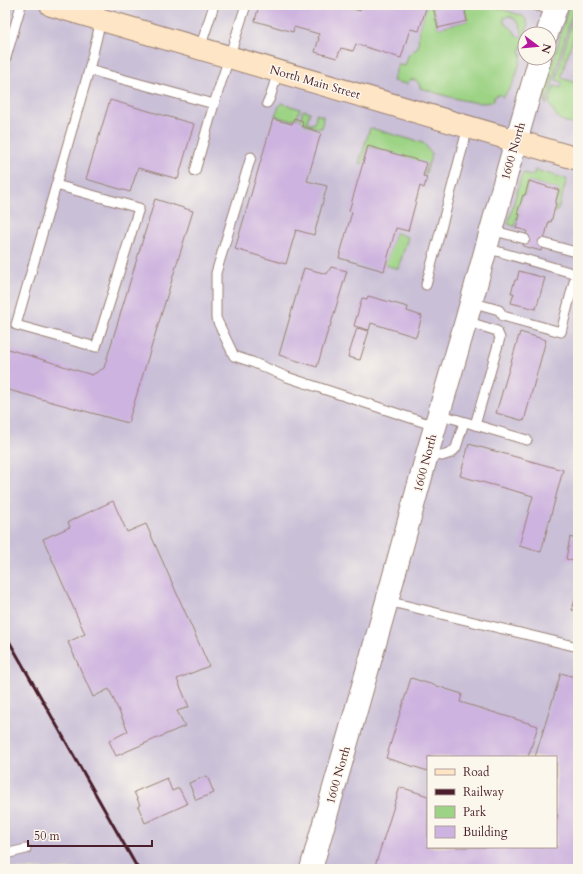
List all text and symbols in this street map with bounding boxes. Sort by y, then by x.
north arrow [517,26,557,66]
text: N [537,42,555,56]
street label: North Main Street [268,61,362,103]
street label: 1600 North [497,120,529,182]
street label: 1600 North [410,432,441,494]
street label: 1600 North [322,744,354,806]
legend [427,756,557,848]
text: Road [463,764,490,780]
text: Railway [463,784,505,800]
text: Park [463,804,487,820]
scale bar [28,822,152,848]
text: Building [463,824,508,840]
text: 50 m [34,828,61,844]

